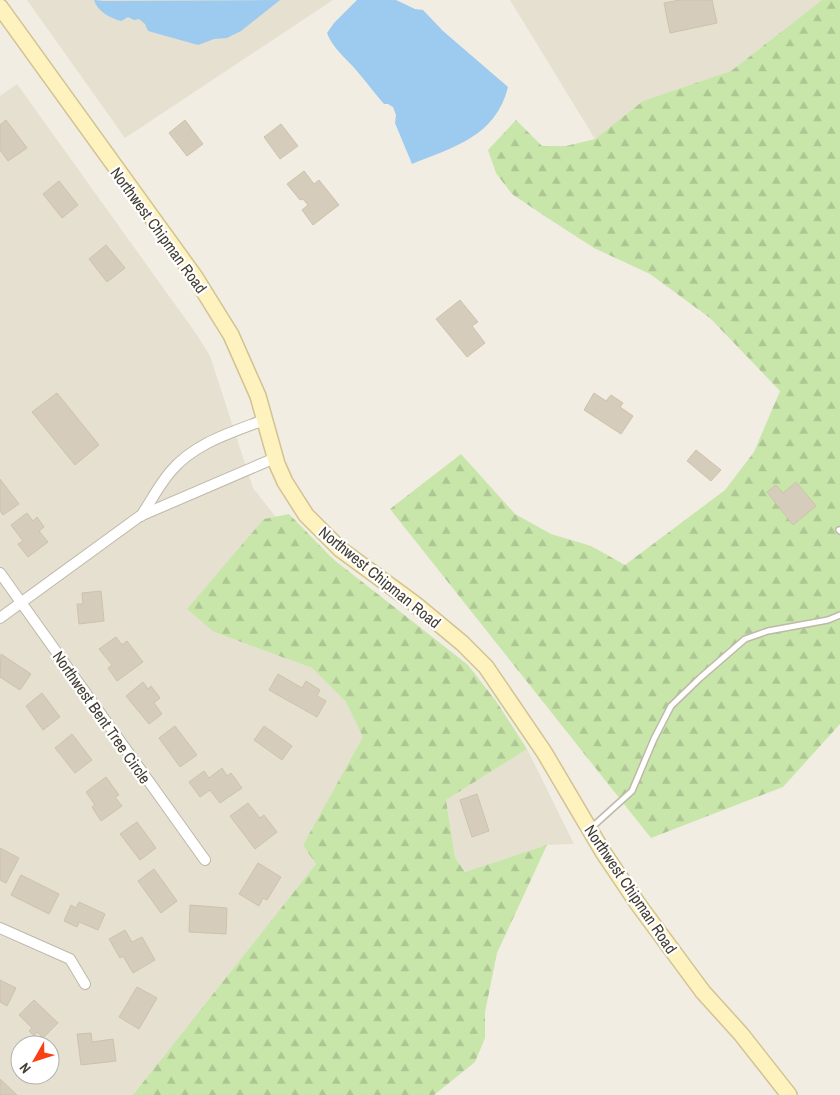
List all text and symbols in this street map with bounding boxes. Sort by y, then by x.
street label: Northwest Chipman Road [106,162,212,298]
street label: Northwest Chipman Road [314,521,446,633]
street label: Northwest Bent Tree Circle [48,646,156,788]
street label: Northwest Chipman Road [580,820,682,958]
north arrow [10,1035,60,1085]
text: N [15,1059,35,1077]

